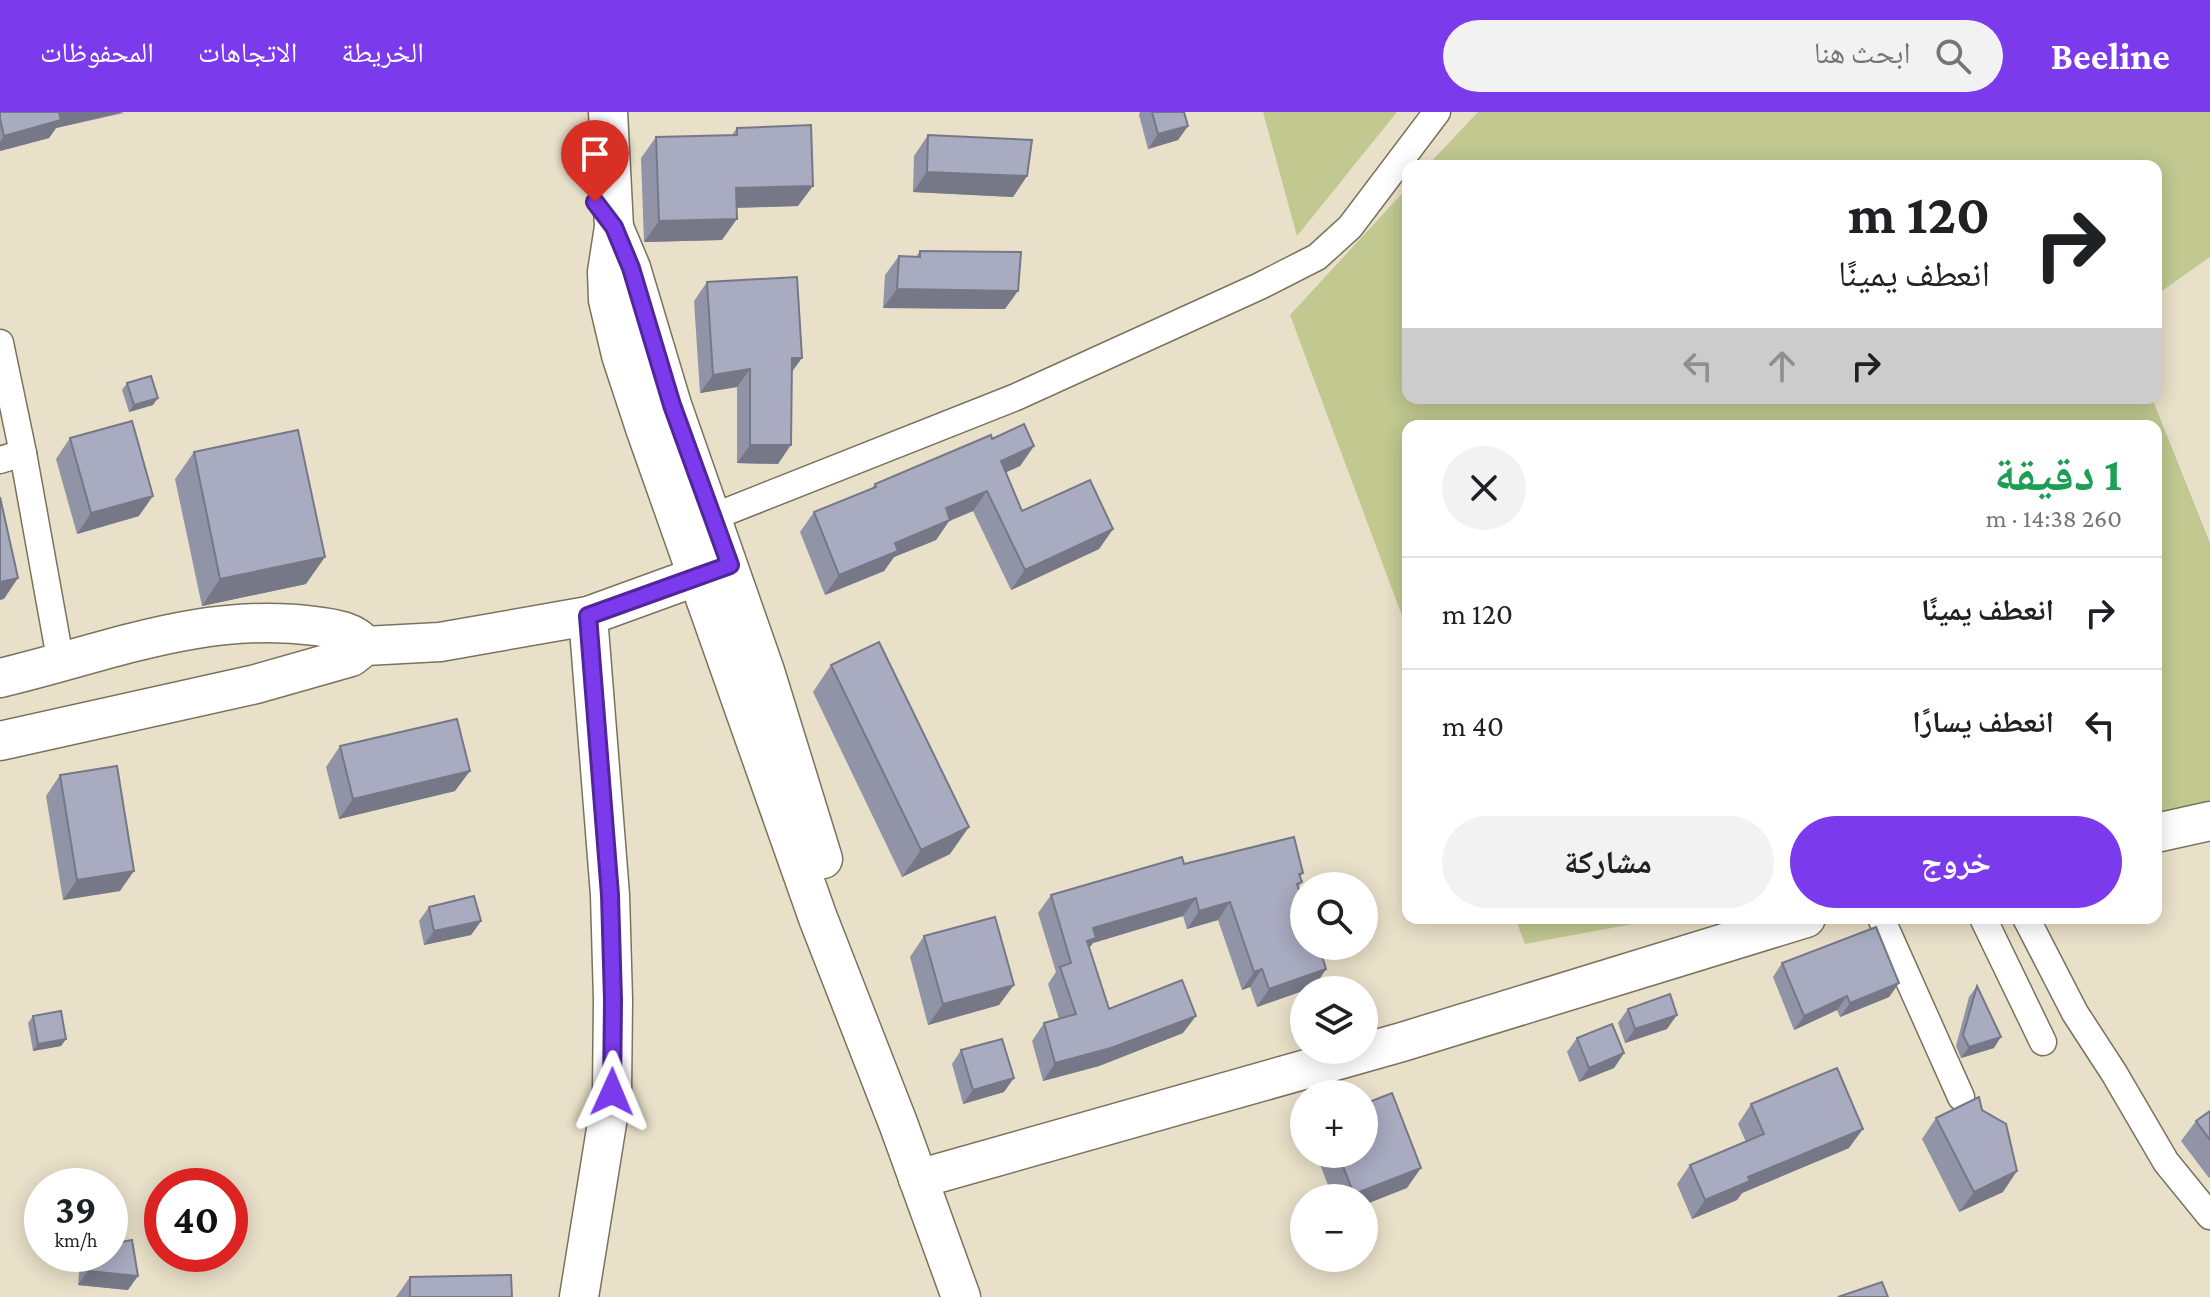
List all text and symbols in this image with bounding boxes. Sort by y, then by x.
search box [1443,20,2003,92]
icon: search [1931,34,1975,78]
text: Beeline [2051,35,2170,77]
text: ابحث هنا [1814,36,1911,69]
text: المحفوظات [40,37,154,68]
text: الاتجاهات [198,37,297,68]
text: الخريطة [341,37,424,68]
pin [561,120,629,202]
icon: arrive [573,132,617,176]
text: 120 m [1848,183,1990,245]
icon: right [2018,192,2122,296]
text: انعطف يمينًا [1838,254,1990,294]
icon: left [1676,344,1720,388]
icon: ahead [1760,344,1804,388]
icon: right [1844,344,1888,388]
button: close [1442,446,1526,530]
text: 1 دقيقة [1994,447,2122,500]
text: 260 m · 14:38 [1986,504,2122,533]
icon: right [2078,591,2122,635]
text: انعطف يمينًا [1921,593,2054,626]
text: 120 m [1442,597,1513,630]
icon: left [2078,703,2122,747]
text: انعطف يسارًا [1912,705,2054,738]
text: 40 m [1442,709,1504,742]
button: مشاركة [1442,816,1774,908]
button: خروج [1790,816,2122,908]
map controls [1290,872,1378,1272]
button: search [1290,872,1378,960]
button: layers [1290,976,1378,1064]
position arrow [570,1050,654,1134]
button: + [1290,1080,1378,1168]
speed limit sign: 40 [144,1168,248,1272]
button: − [1290,1184,1378,1272]
text: 39 [55,1187,97,1232]
text: km/h [54,1229,98,1251]

